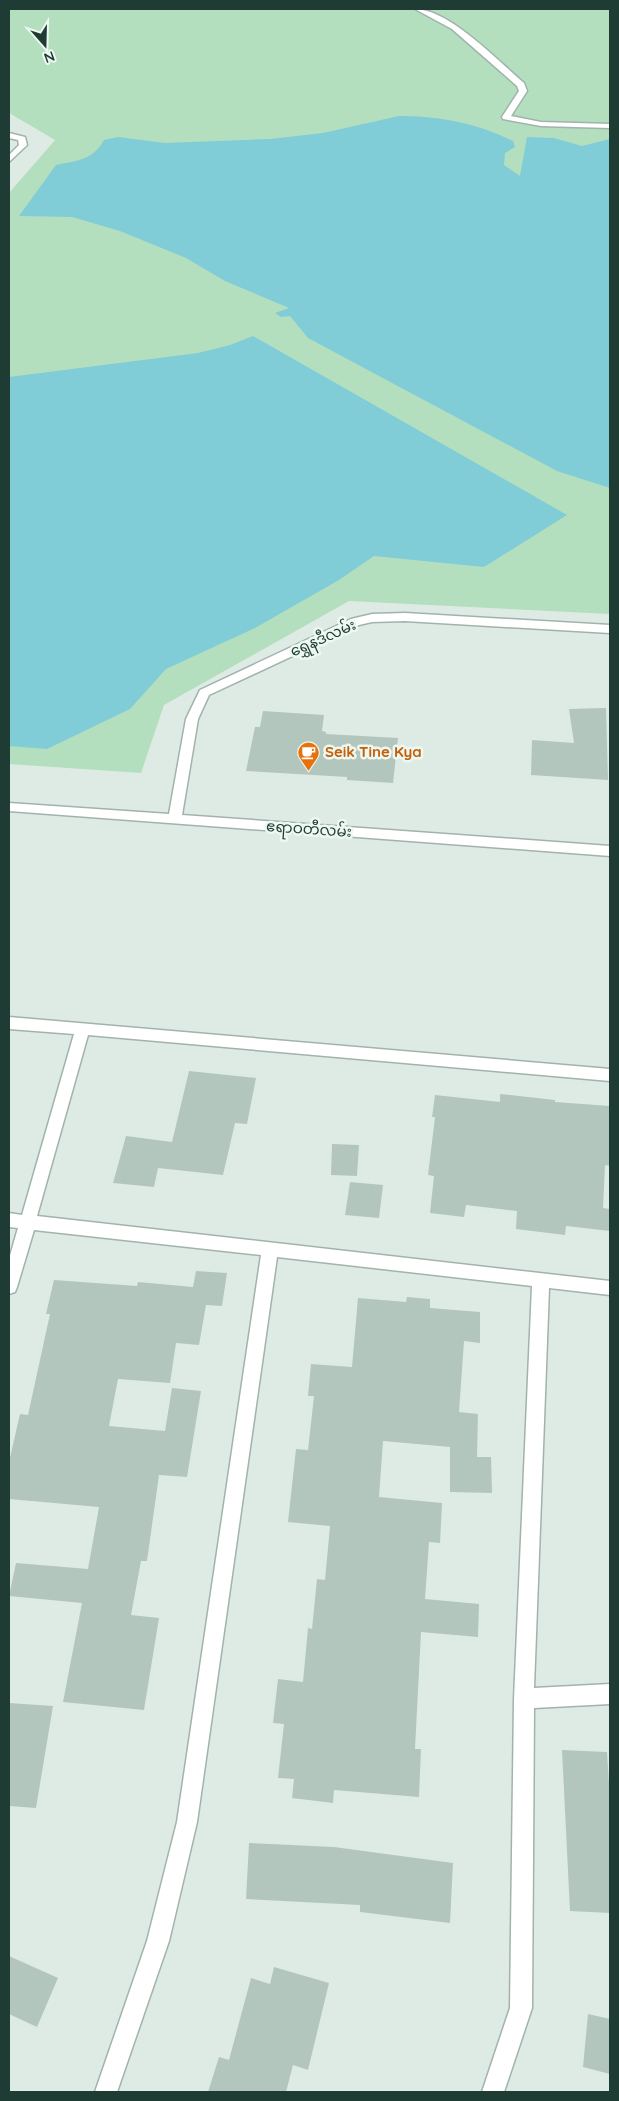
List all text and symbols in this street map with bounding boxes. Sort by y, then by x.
north arrow [20,20,70,70]
text: N [42,47,57,67]
street label: ရွှေနဒီလမ်း [287,615,360,663]
cafe icon: Seik Tine Kya [297,740,321,771]
place label: Seik Tine Kya [325,742,422,761]
street label: ဧရာဝတီလမ်း [265,816,353,844]

